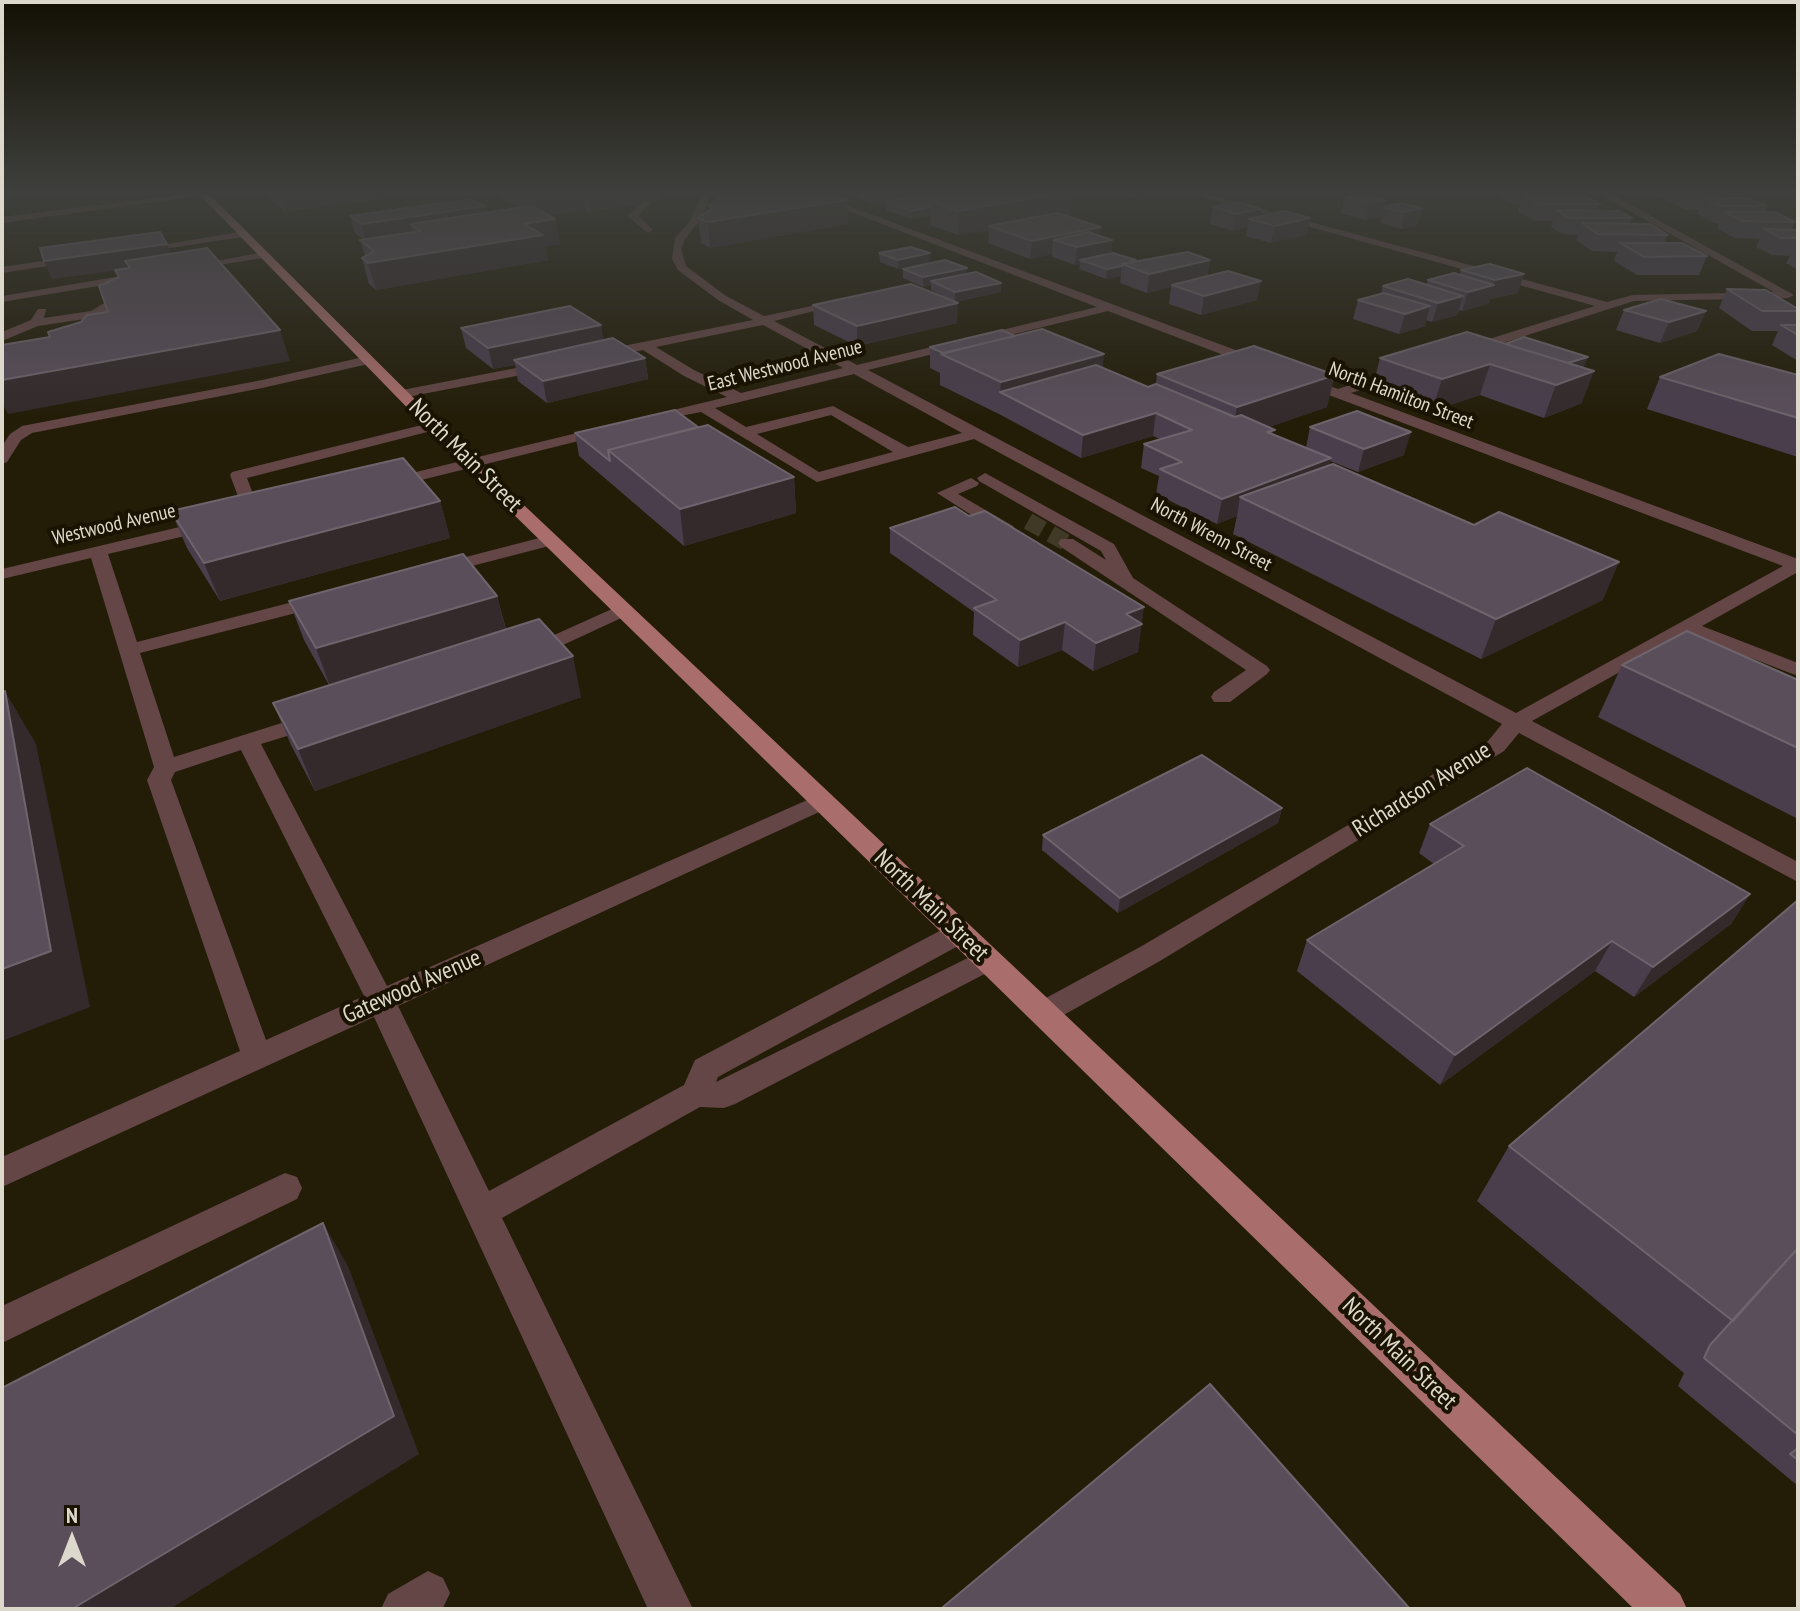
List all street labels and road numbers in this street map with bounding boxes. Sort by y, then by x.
street label: East Westwood Avenue [705,335,865,397]
street label: North Hamilton Street [1325,357,1477,435]
street label: North Main Street [402,393,528,519]
street label: North Wrenn Street [1146,493,1276,577]
street label: Westwood Avenue [50,499,178,551]
street label: Richardson Avenue [1348,736,1496,844]
street label: North Main Street [868,844,994,968]
street label: Gatewood Avenue [338,944,486,1030]
street label: North Main Street [1336,1292,1462,1416]

